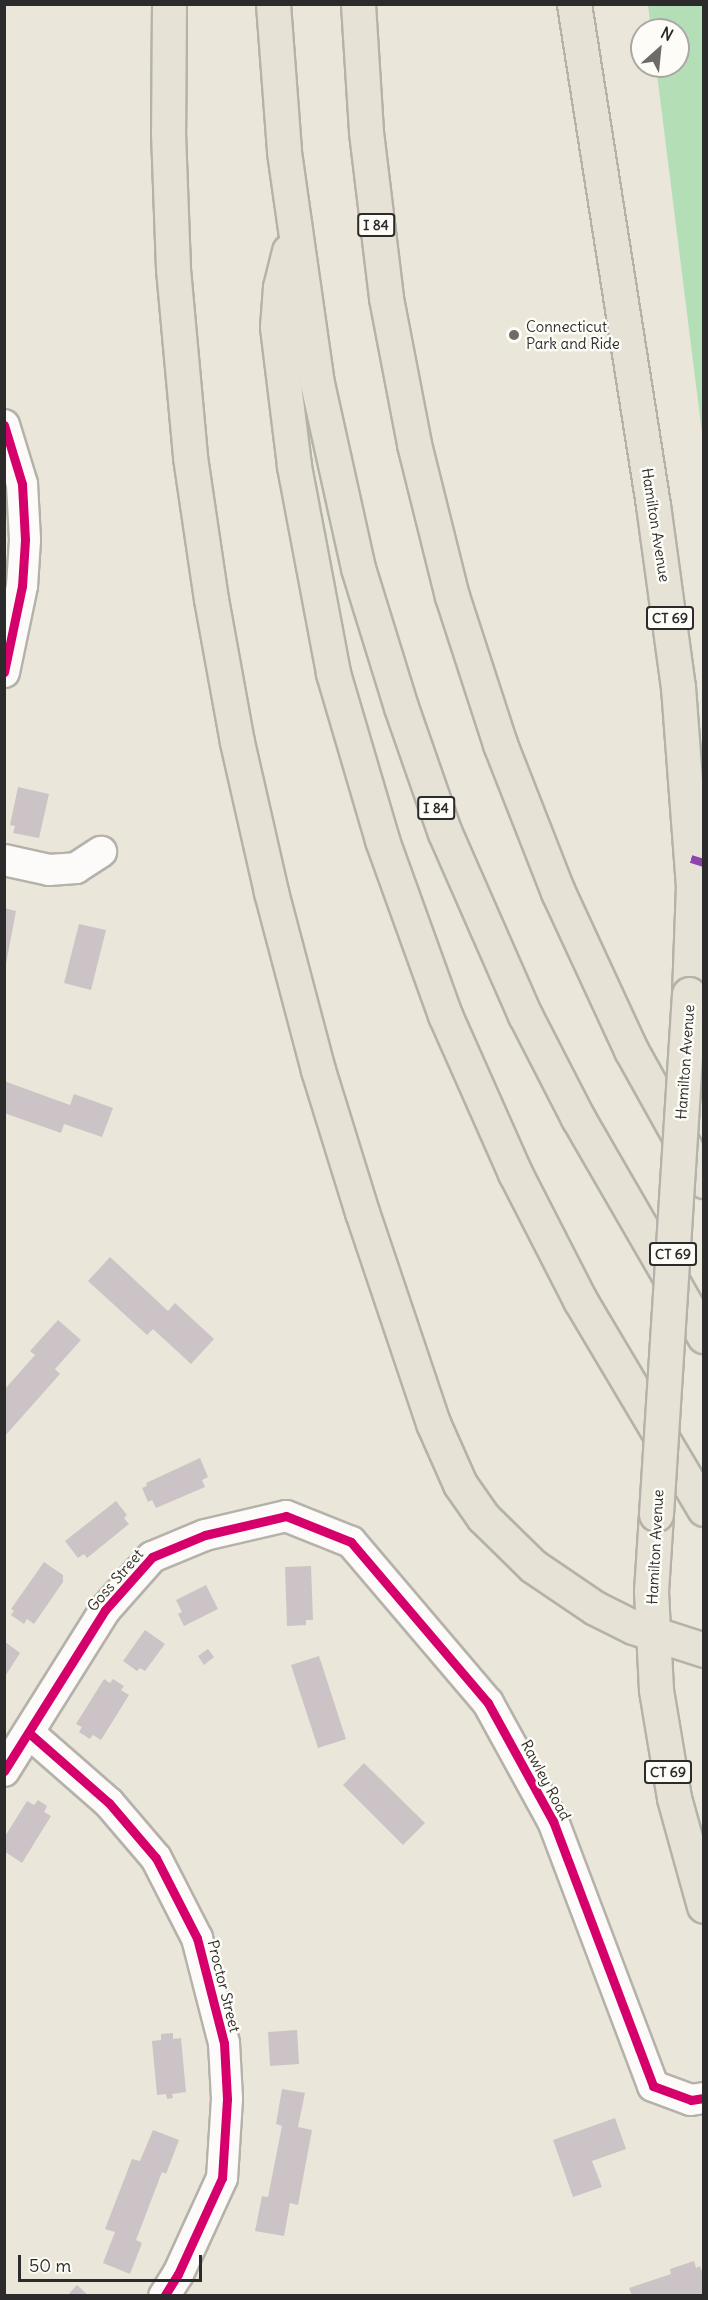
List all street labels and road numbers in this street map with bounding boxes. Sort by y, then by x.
road number: I 84 [356,214,395,236]
street label: Hamilton Avenue [638,467,674,583]
road number: CT 69 [646,607,694,629]
road number: I 84 [416,797,456,819]
street label: Hamilton Avenue [672,1004,698,1120]
road number: CT 69 [649,1243,697,1265]
street label: Hamilton Avenue [643,1489,667,1605]
street label: Goss Street [83,1545,147,1615]
street label: Rawley Road [517,1737,575,1823]
road number: CT 69 [644,1761,692,1783]
street label: Proctor Street [204,1938,244,2034]

